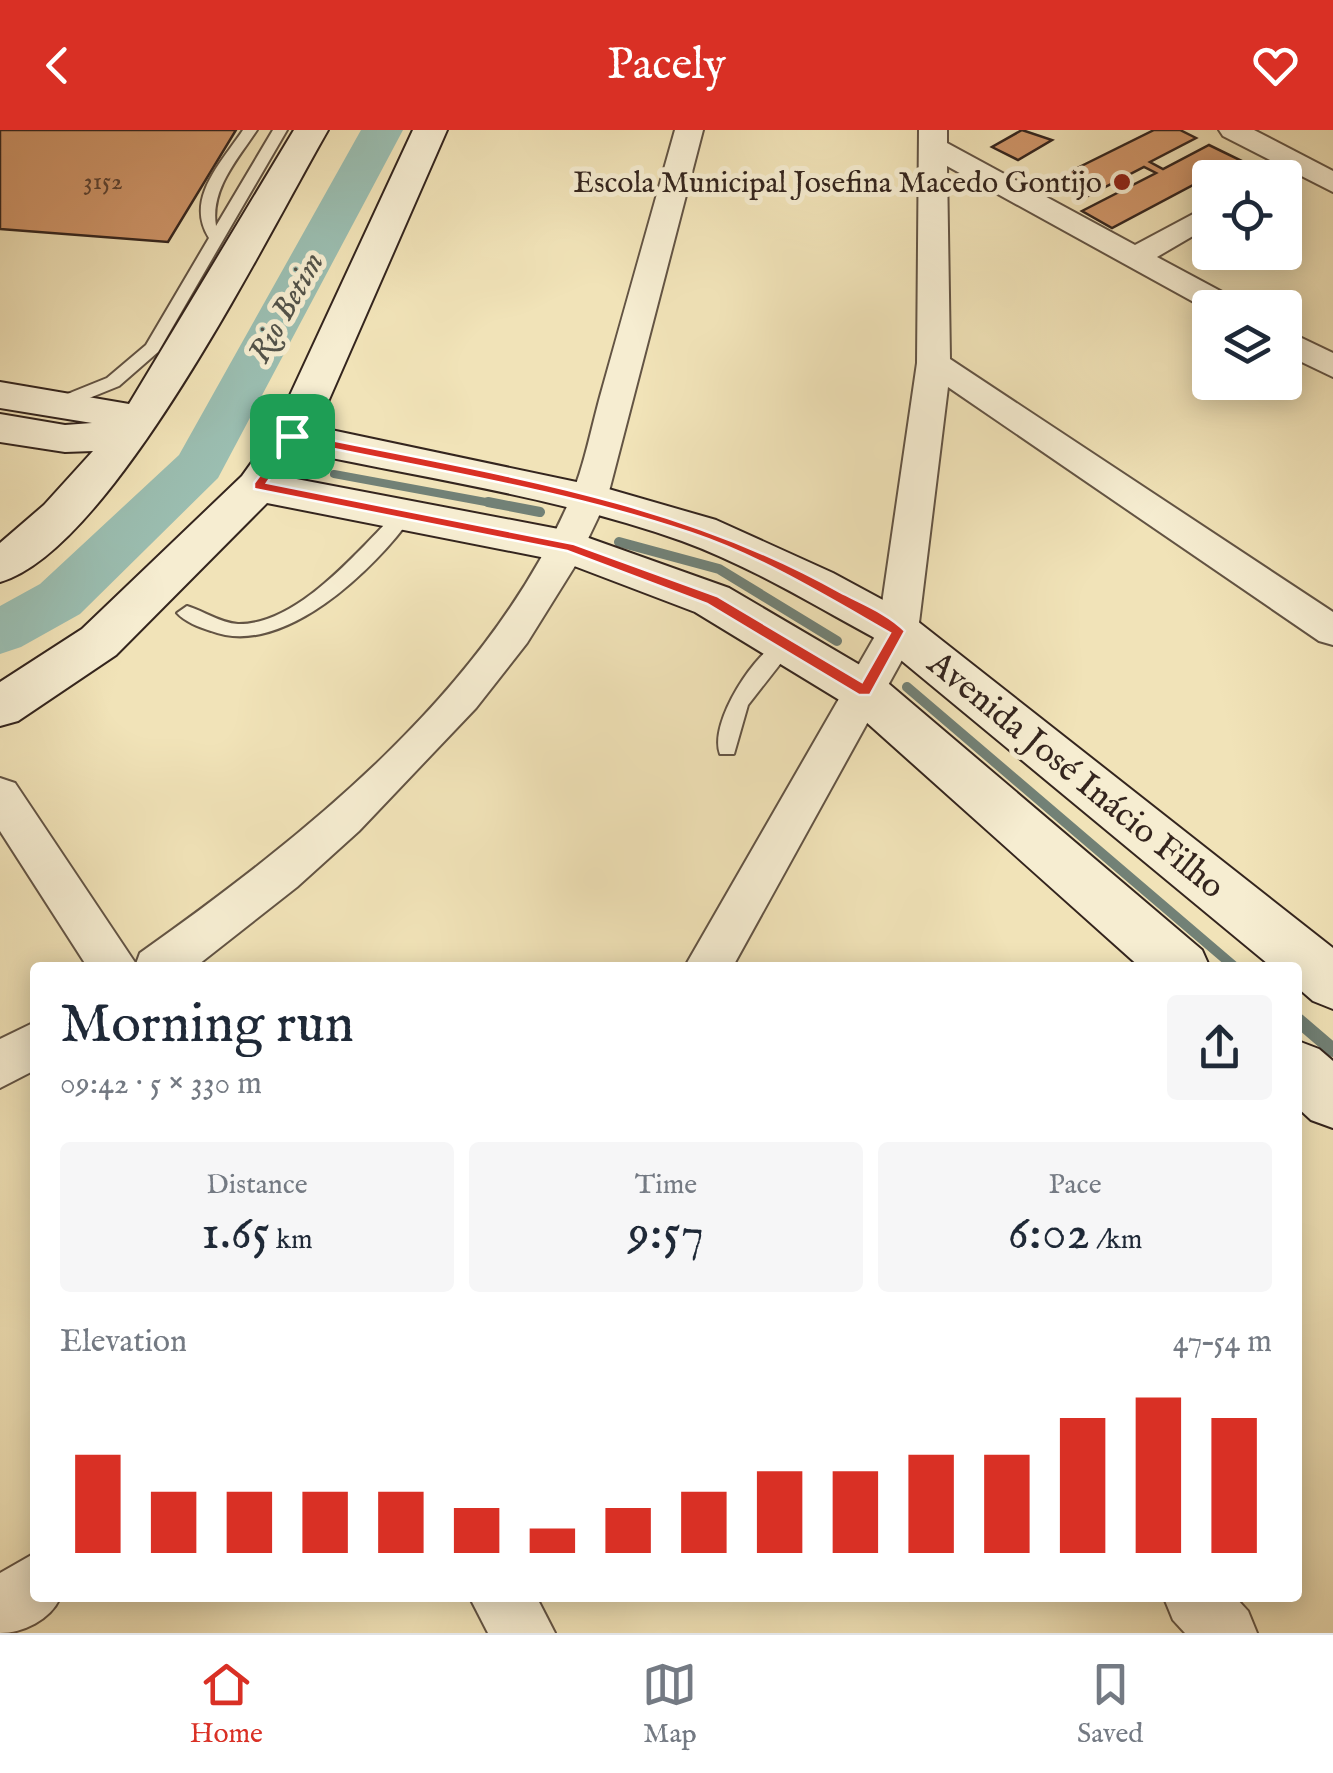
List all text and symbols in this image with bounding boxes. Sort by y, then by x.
text: Pacely [607,37,726,94]
icon: back [30,38,85,93]
icon: heart [1248,38,1303,93]
map controls [1192,160,1302,400]
button: locate [1192,160,1302,270]
place label: Escola Municipal Josefina Macedo Gontijo [573,165,1102,203]
house number: 3152 [83,166,123,198]
marker: Escola Municipal Josefina Macedo Gontijo [1111,171,1133,193]
water label: Rio Betim [240,246,334,371]
button: layers [1192,290,1302,400]
pin [250,394,335,479]
icon: arrive [265,409,320,464]
street label: Avenida José Inácio Filho [917,641,1233,910]
text: Morning run [60,991,354,1061]
button: share [1167,995,1272,1100]
text: 09:42 · 5 × 330 m [60,1064,262,1105]
text: Distance [206,1168,308,1203]
text: Time [635,1168,697,1203]
text: Pace [1049,1168,1101,1203]
text: 1.65 [201,1203,270,1266]
text: 9:57 [628,1203,704,1266]
text: 6:02 [1008,1203,1090,1266]
text: km [270,1223,313,1258]
text: /km [1090,1223,1142,1258]
text: Elevation [60,1322,187,1363]
text: 47–54 m [1173,1322,1272,1363]
tab: Home [190,1657,263,1752]
tab: Map [642,1657,697,1752]
tab: Saved [1077,1657,1143,1752]

